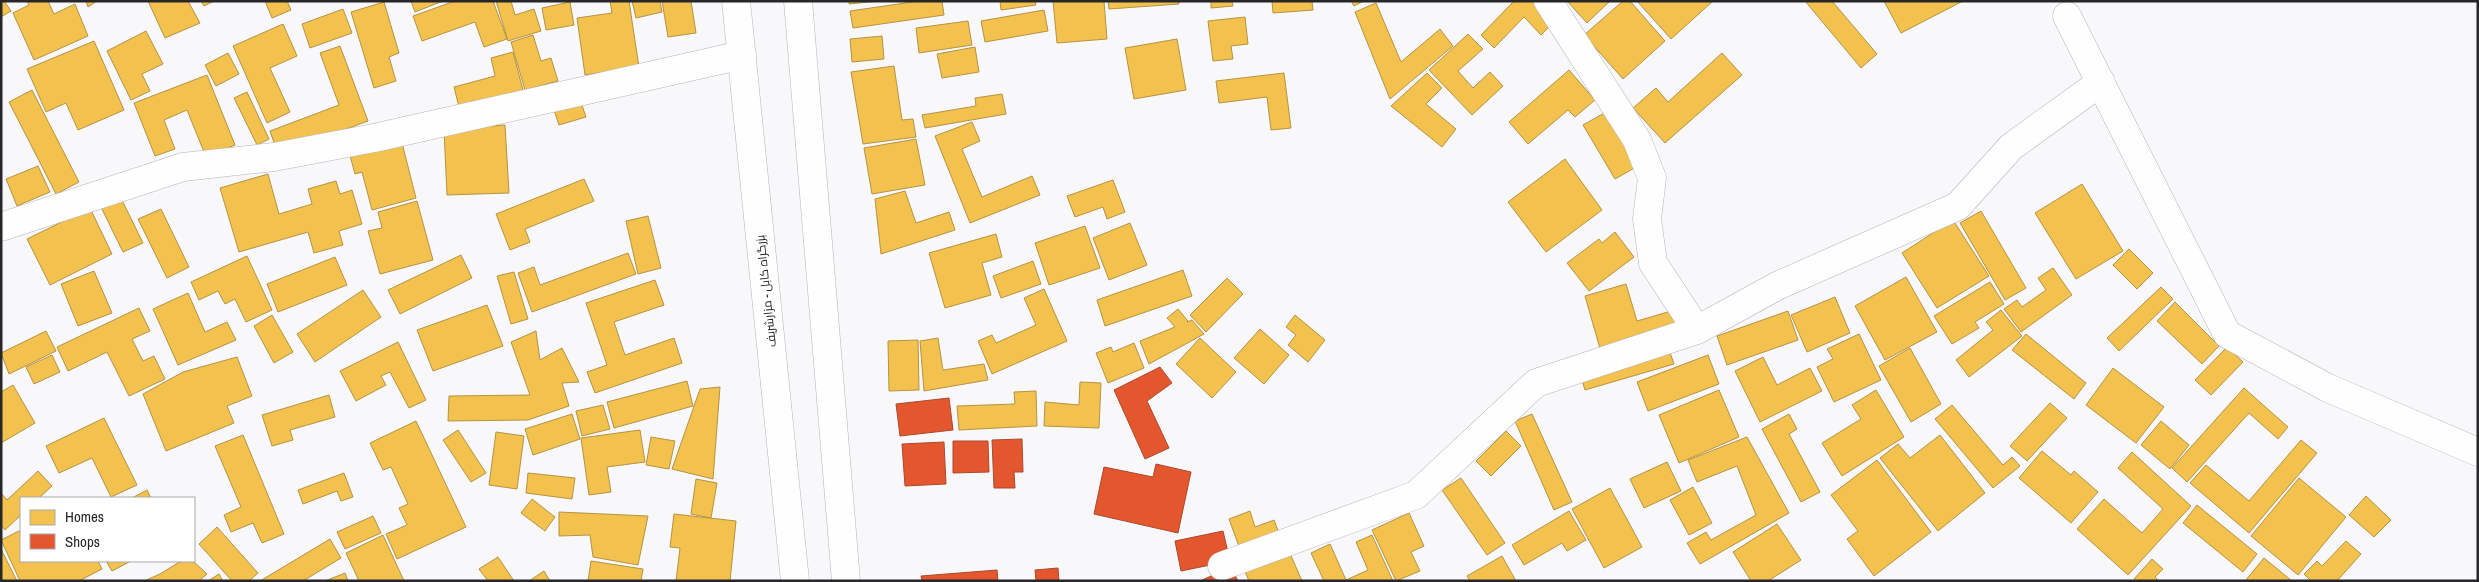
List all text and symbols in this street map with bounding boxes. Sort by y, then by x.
street label: بزرگراه کابل - مزارشریف [752,234,780,348]
legend [20,497,195,562]
text: Homes [65,506,104,527]
text: Shops [65,531,100,552]

